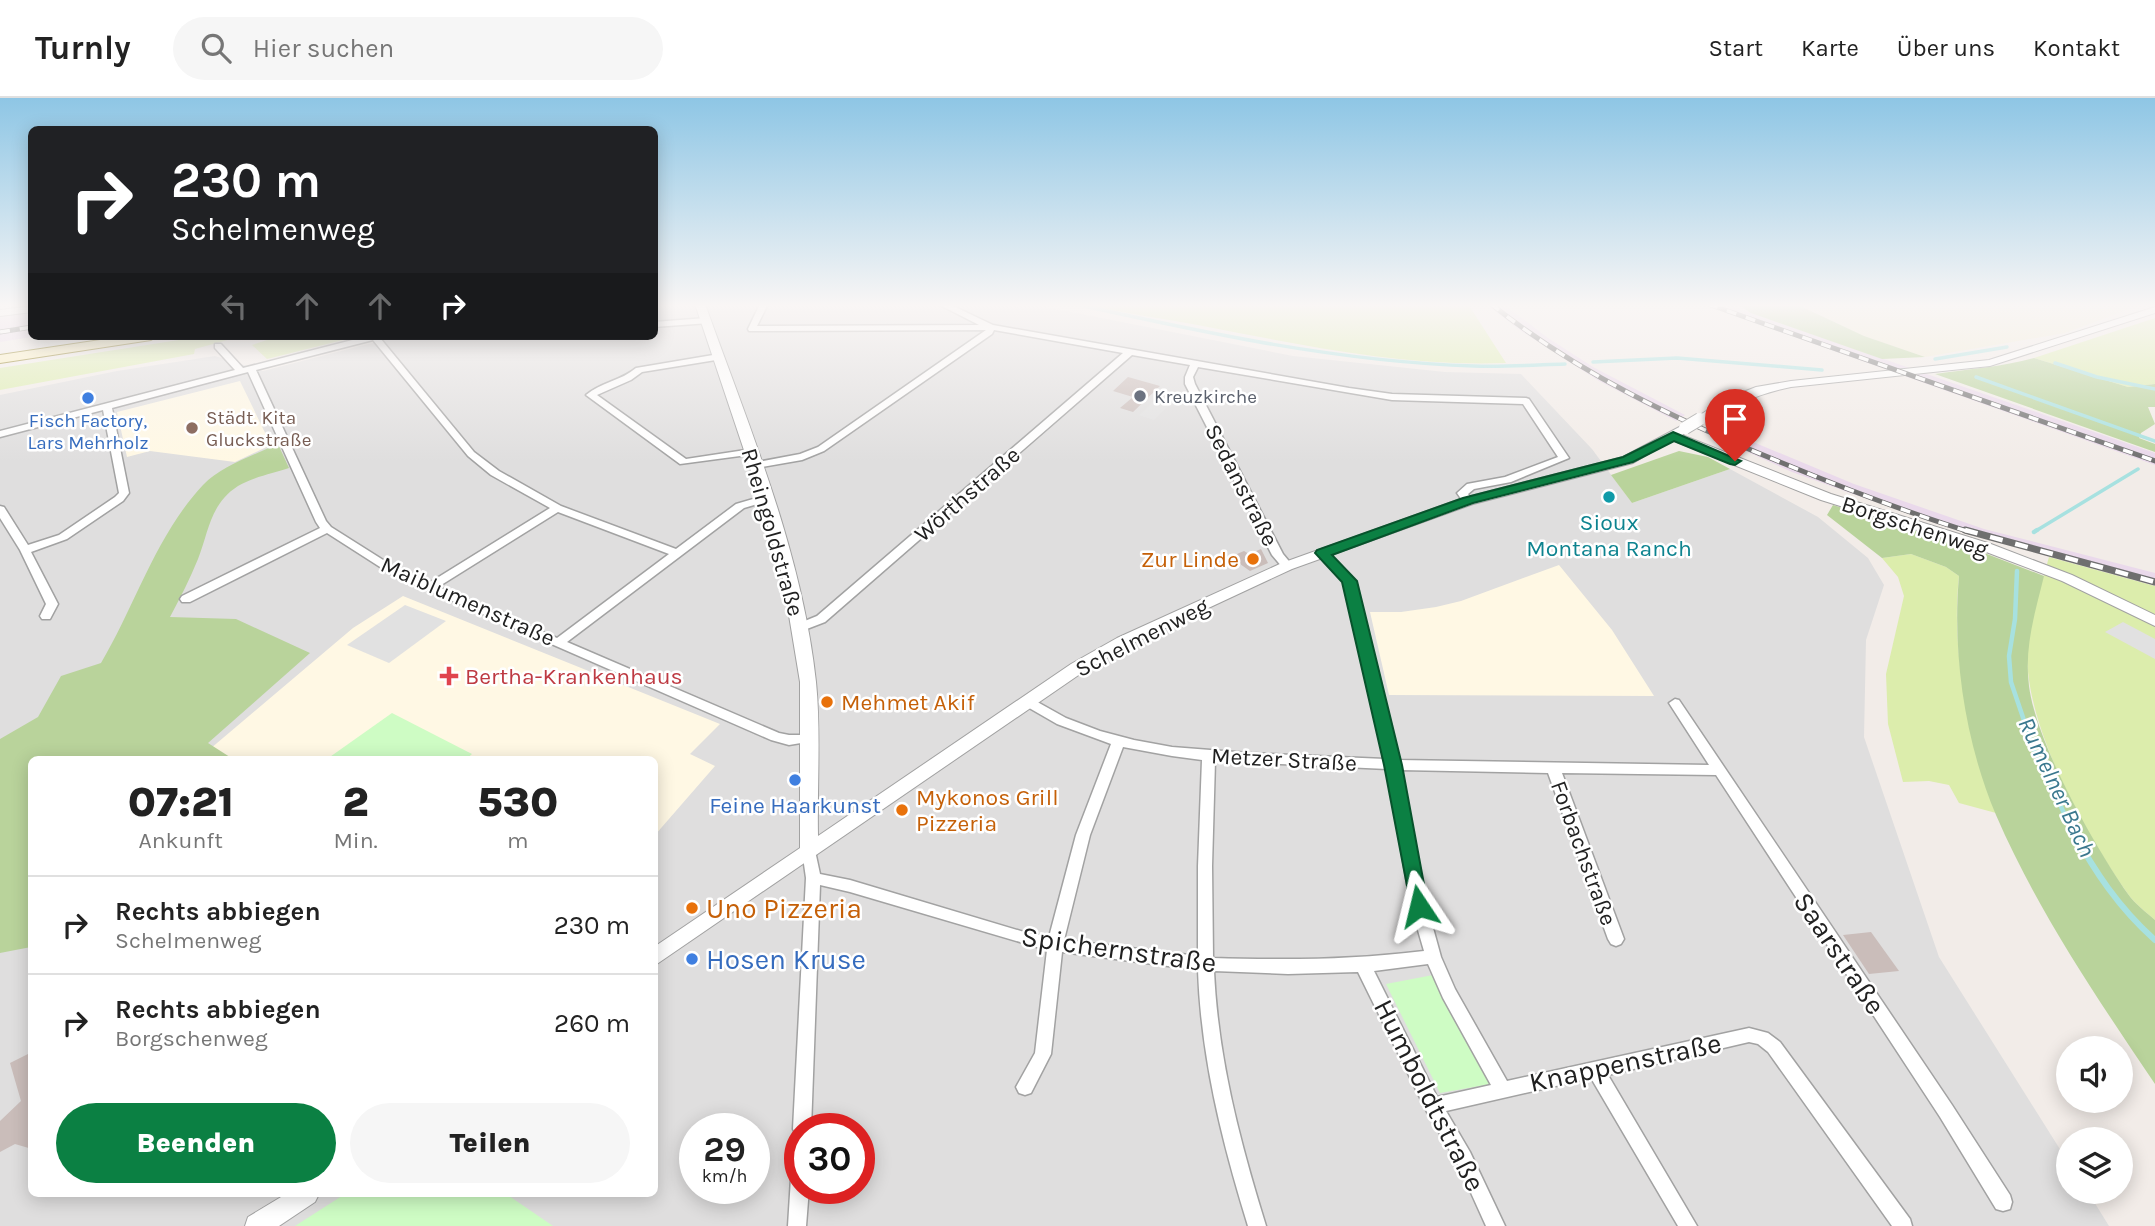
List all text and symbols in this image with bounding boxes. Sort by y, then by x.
search box [173,17,663,80]
text: Turnly [35,29,131,67]
icon: search [197,29,235,67]
text: Hier suchen [253,33,394,64]
text: Start [1709,34,1763,62]
text: Karte [1801,34,1859,62]
text: Über uns [1897,34,1995,62]
text: Kontakt [2033,34,2120,62]
text: 230 m [171,152,321,209]
icon: right [56,154,147,245]
text: Schelmenweg [171,211,375,248]
icon: left [215,287,253,325]
icon: ahead [288,287,326,325]
icon: ahead [361,287,399,325]
icon: right [434,287,472,325]
place label: Kreuzkirche [1154,386,1257,408]
marker: Kreuzkirche [1132,388,1148,404]
pin [1705,389,1765,461]
marker: Fisch Factory, Lars Mehrholz [80,390,96,406]
icon: arrive [1716,400,1754,438]
place label: Städt. Kita Gluckstraße [206,407,311,451]
place label: Fisch Factory, Lars Mehrholz [27,410,149,454]
marker: Städt. Kita Gluckstraße [184,420,200,436]
street label: Sedanstraße [1199,420,1284,551]
street label: Wörthstraße [909,441,1026,547]
street label: Rheingoldstraße [736,445,809,619]
marker: Sioux Montana Ranch [1601,489,1617,505]
street label: Borgschenweg [1838,490,1992,563]
place label: Sioux Montana Ranch [1526,509,1692,562]
place label: Zur Linde [1141,546,1239,573]
street label: Maiblumenstraße [377,551,559,652]
marker: Zur Linde [1245,551,1261,567]
street label: Schelmenweg [1071,592,1214,683]
place label: Bertha-Krankenhaus [465,663,683,690]
marker: Bertha-Krankenhaus [439,666,459,686]
place label: Mehmet Akif [841,689,975,716]
marker: Mehmet Akif [819,694,835,710]
water label: Rumelner Bach [2012,713,2102,861]
street label: Metzer Straße [1210,742,1358,777]
marker: Feine Haarkunst [787,772,803,788]
text: 07:21 [128,777,234,827]
text: 2 [342,777,369,827]
text: 530 [477,777,558,827]
street label: Forbachstraße [1545,777,1622,929]
place label: Mykonos Grill Pizzeria [916,784,1059,837]
place label: Feine Haarkunst [709,792,881,819]
marker: Mykonos Grill Pizzeria [894,802,910,818]
text: Ankunft [139,827,223,854]
text: Min. [333,827,378,854]
text: m [507,827,529,854]
position arrow [1382,869,1456,943]
street label: Saarstraße [1787,886,1892,1021]
place label: Uno Pizzeria [706,892,862,925]
text: Rechts abbiegen [115,896,321,927]
marker: Uno Pizzeria [684,900,700,916]
icon: right [56,906,94,944]
text: 230 m [554,910,630,941]
street label: Spichernstraße [1019,919,1219,980]
text: Schelmenweg [115,927,262,954]
place label: Hosen Kruse [706,943,866,976]
marker: Hosen Kruse [684,951,700,967]
text: Rechts abbiegen [115,994,321,1025]
street label: Humboldtstraße [1367,994,1492,1197]
icon: right [56,1004,94,1042]
text: 260 m [554,1008,630,1039]
text: Borgschenweg [115,1025,268,1052]
street label: Knappenstraße [1526,1026,1724,1099]
map controls [2056,1036,2133,1204]
button: sound [2056,1036,2133,1113]
button: Beenden [56,1103,336,1183]
button: Teilen [350,1103,630,1183]
speed limit sign: 30 [784,1113,875,1204]
button: layers [2056,1127,2133,1204]
text: 29 [703,1129,746,1170]
text: km/h [702,1165,747,1187]

